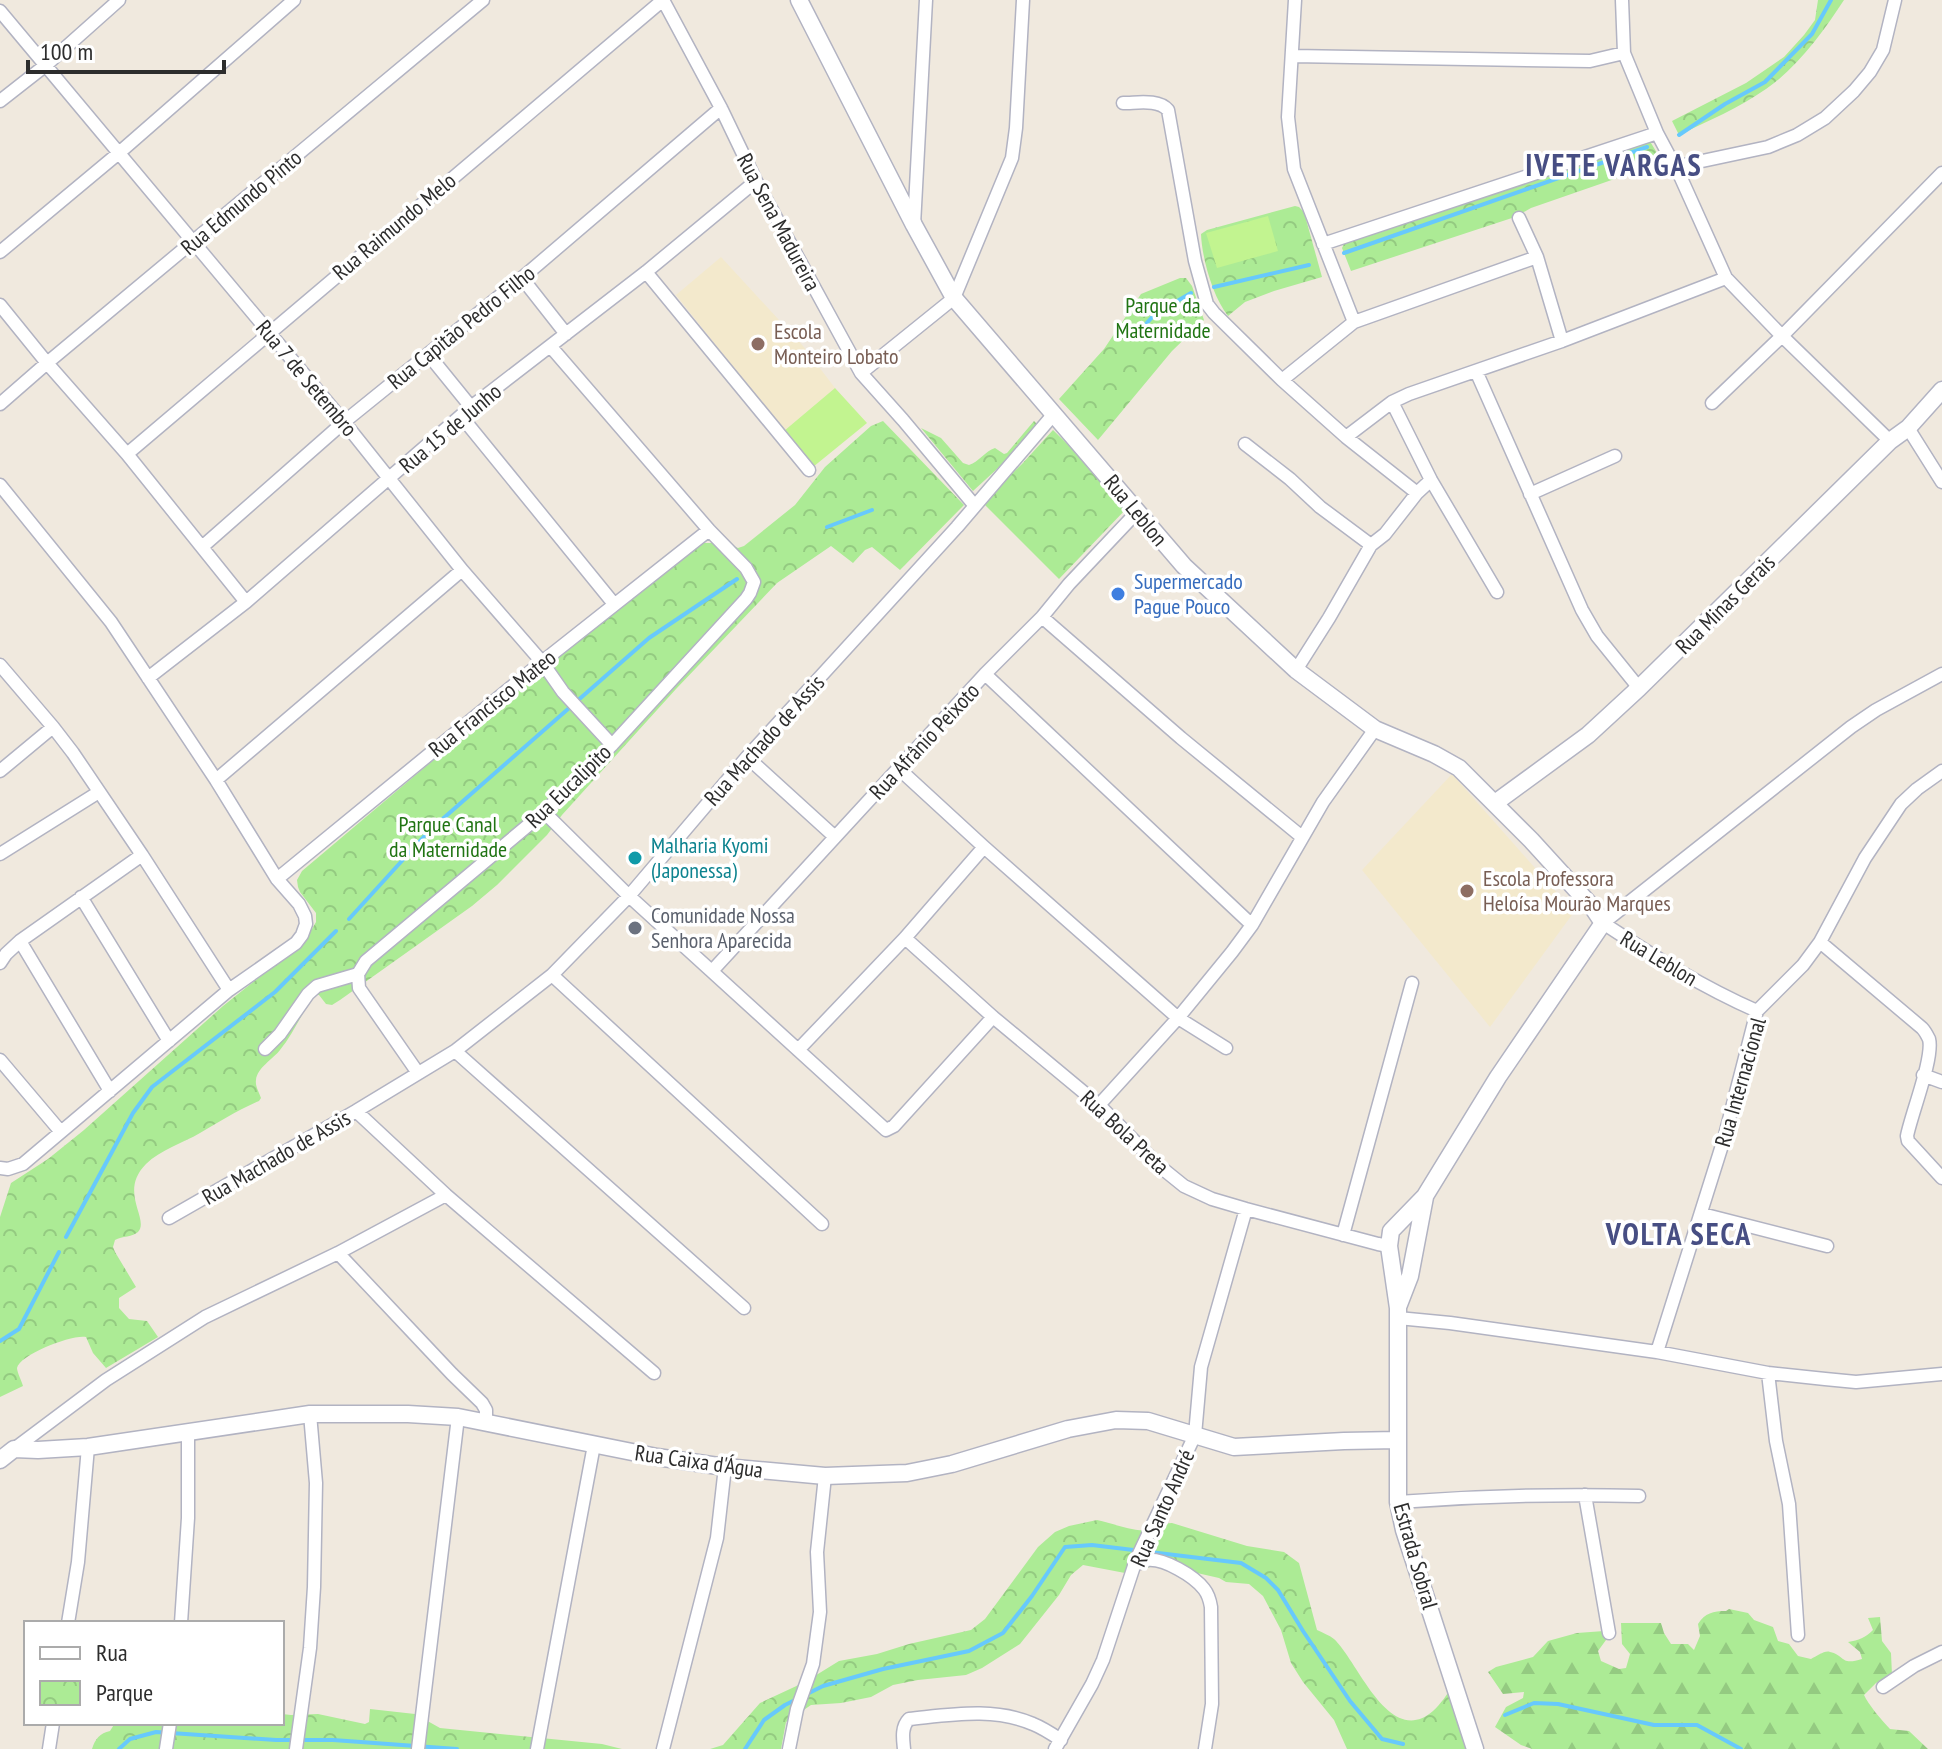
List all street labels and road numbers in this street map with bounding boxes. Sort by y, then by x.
street label: Rua Edmundo Pinto [175,143,307,261]
street label: Rua Sena Madureira [731,148,827,296]
street label: Rua Raimundo Melo [327,166,461,286]
street label: Rua Capitão Pedro Filho [382,259,540,395]
street label: Rua 7 de Setembro [250,314,364,442]
street label: Rua 15 de Junho [393,377,507,479]
street label: Rua Leblon [1098,469,1174,551]
street label: Rua Minas Gerais [1669,548,1781,660]
street label: Rua Francisco Mateo [423,643,561,763]
street label: Rua Machado de Assis [698,669,830,811]
street label: Rua Afrânio Peixoto [863,677,985,805]
street label: Rua Eucalipito [519,738,617,834]
street label: Rua Leblon [1616,924,1702,992]
street label: Rua Internacional [1708,1013,1772,1150]
street label: Rua Bola Preta [1075,1084,1175,1180]
street label: Rua Machado de Assis [197,1103,355,1211]
street label: Rua Caixa d'Água [633,1438,765,1484]
street label: Rua Santo André [1124,1445,1200,1571]
street label: Estrada Sobral [1387,1500,1445,1613]

